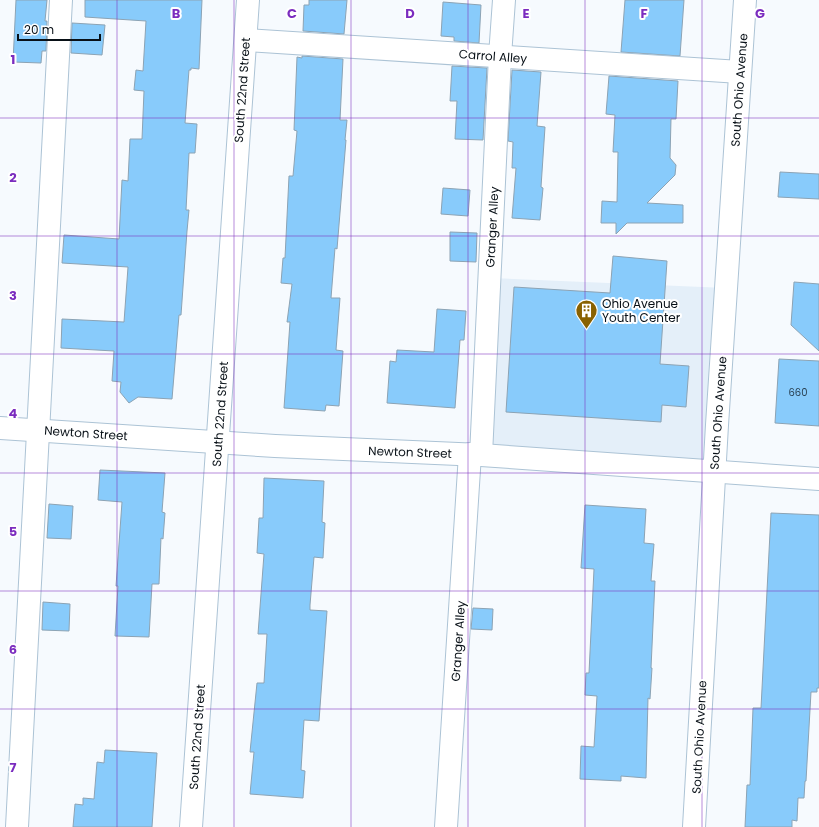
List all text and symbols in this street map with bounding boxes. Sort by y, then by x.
text: B [172,4,181,23]
text: C [287,4,297,23]
text: D [405,4,415,23]
text: E [522,4,530,23]
text: F [640,4,648,23]
text: G [755,4,765,23]
scale bar [18,16,100,42]
text: 20 m [24,21,54,38]
street label: South Ohio Avenue [727,33,751,147]
street label: South 22nd Street [230,37,254,143]
street label: Carrol Alley [458,45,528,67]
text: 1 [11,50,15,69]
text: 2 [9,168,17,187]
street label: Granger Alley [481,186,503,268]
text: 3 [9,286,17,305]
place label: Ohio Avenue Youth Center [602,295,681,326]
building icon: Ohio Avenue Youth Center [574,297,600,330]
street label: South Ohio Avenue [706,356,730,470]
street label: South 22nd Street [208,361,232,467]
house number: 660 [789,385,807,400]
text: 4 [9,404,18,423]
street label: Newton Street [44,422,128,444]
street label: Newton Street [368,442,452,462]
text: 5 [9,522,17,541]
street label: Granger Alley [447,600,469,682]
text: 6 [9,640,17,659]
street label: South Ohio Avenue [688,680,710,794]
street label: South 22nd Street [185,684,209,790]
text: 7 [10,758,17,777]

